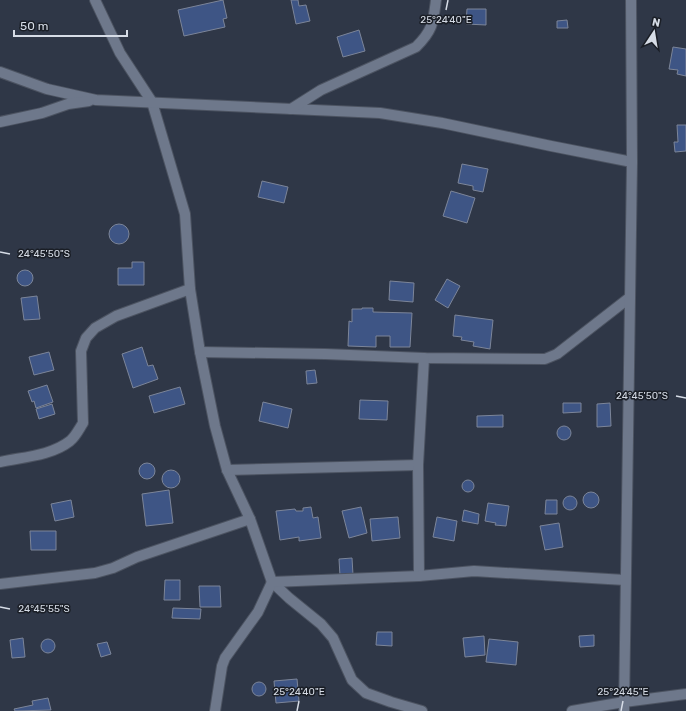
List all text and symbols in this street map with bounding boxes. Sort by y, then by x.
scale bar [14,12,127,38]
north arrow [634,12,674,52]
text: 25°24'40"E [420,14,472,26]
text: N [651,16,661,30]
text: 50 m [20,19,48,33]
text: 24°45'50"S [18,248,70,260]
text: 24°45'50"S [616,390,668,402]
text: 24°45'55"S [18,603,70,615]
text: 25°24'40"E [273,686,325,698]
text: 25°24'45"E [597,686,649,698]

